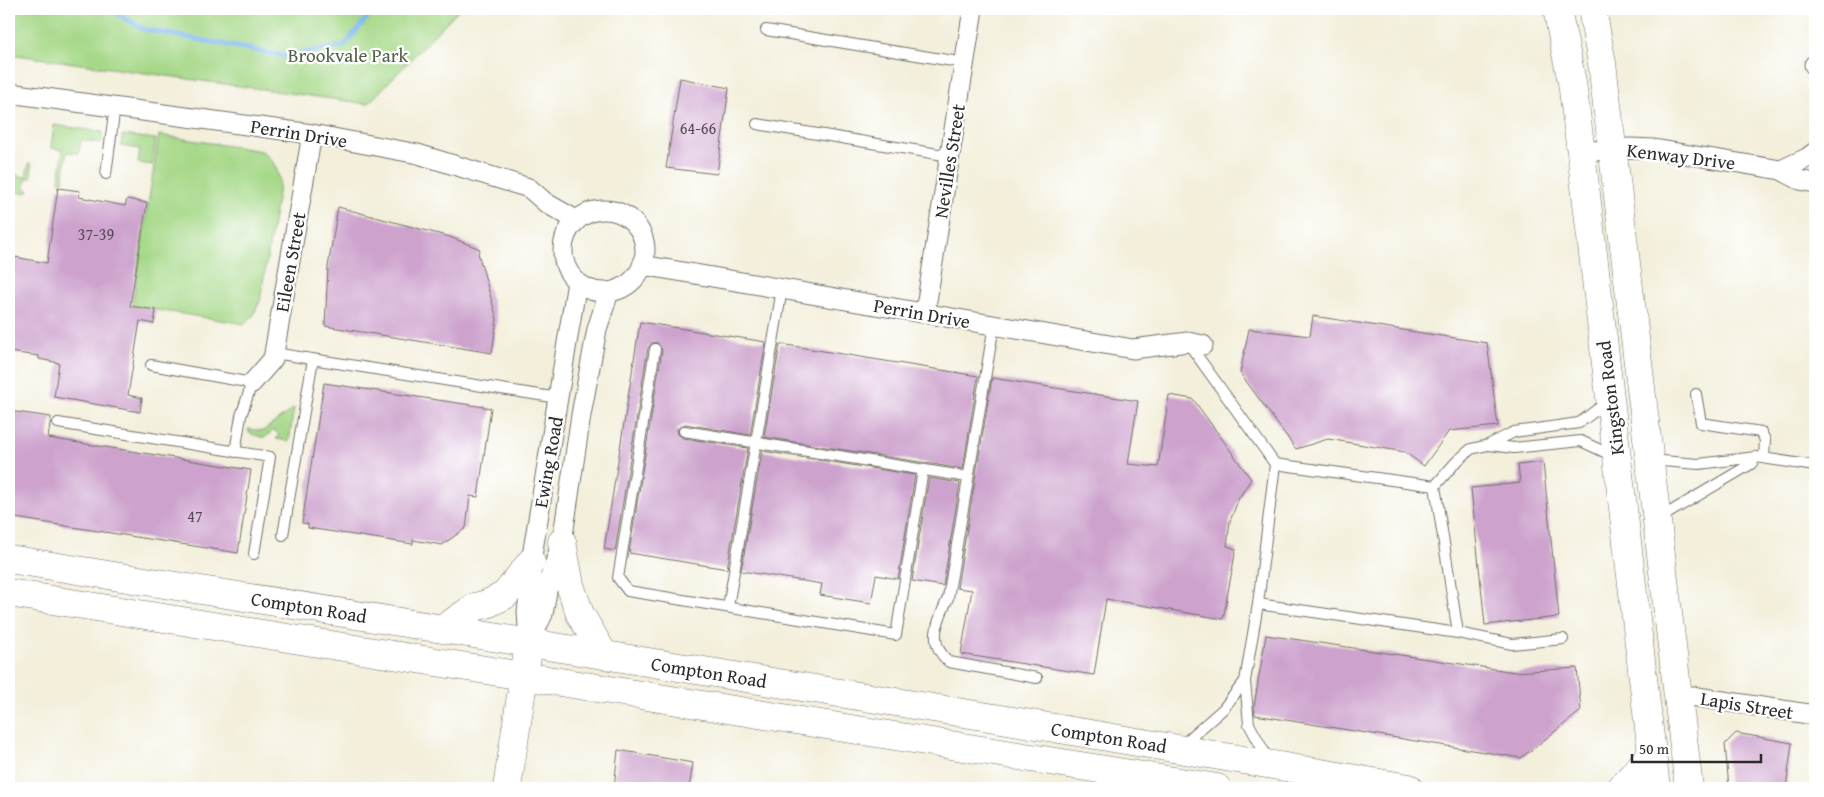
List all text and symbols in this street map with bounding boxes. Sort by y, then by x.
park label: Brookvale Park [288,41,409,69]
street label: Nevilles Street [926,101,972,220]
street label: Perrin Drive [249,112,349,154]
house number: 64-66 [680,116,716,140]
street label: Kenway Drive [1625,135,1737,177]
street label: Eileen Street [267,210,313,314]
house number: 37-39 [78,222,114,246]
street label: Perrin Drive [872,291,973,335]
street label: Kingston Road [1589,338,1631,457]
street label: Ewing Road [526,413,570,510]
house number: 47 [187,504,203,528]
street label: Compton Road [249,584,370,630]
street label: Compton Road [649,649,770,695]
street label: Lapis Street [1699,684,1796,726]
street label: Compton Road [1049,714,1170,760]
scale bar [1632,732,1760,764]
text: 50 m [1639,738,1670,759]

